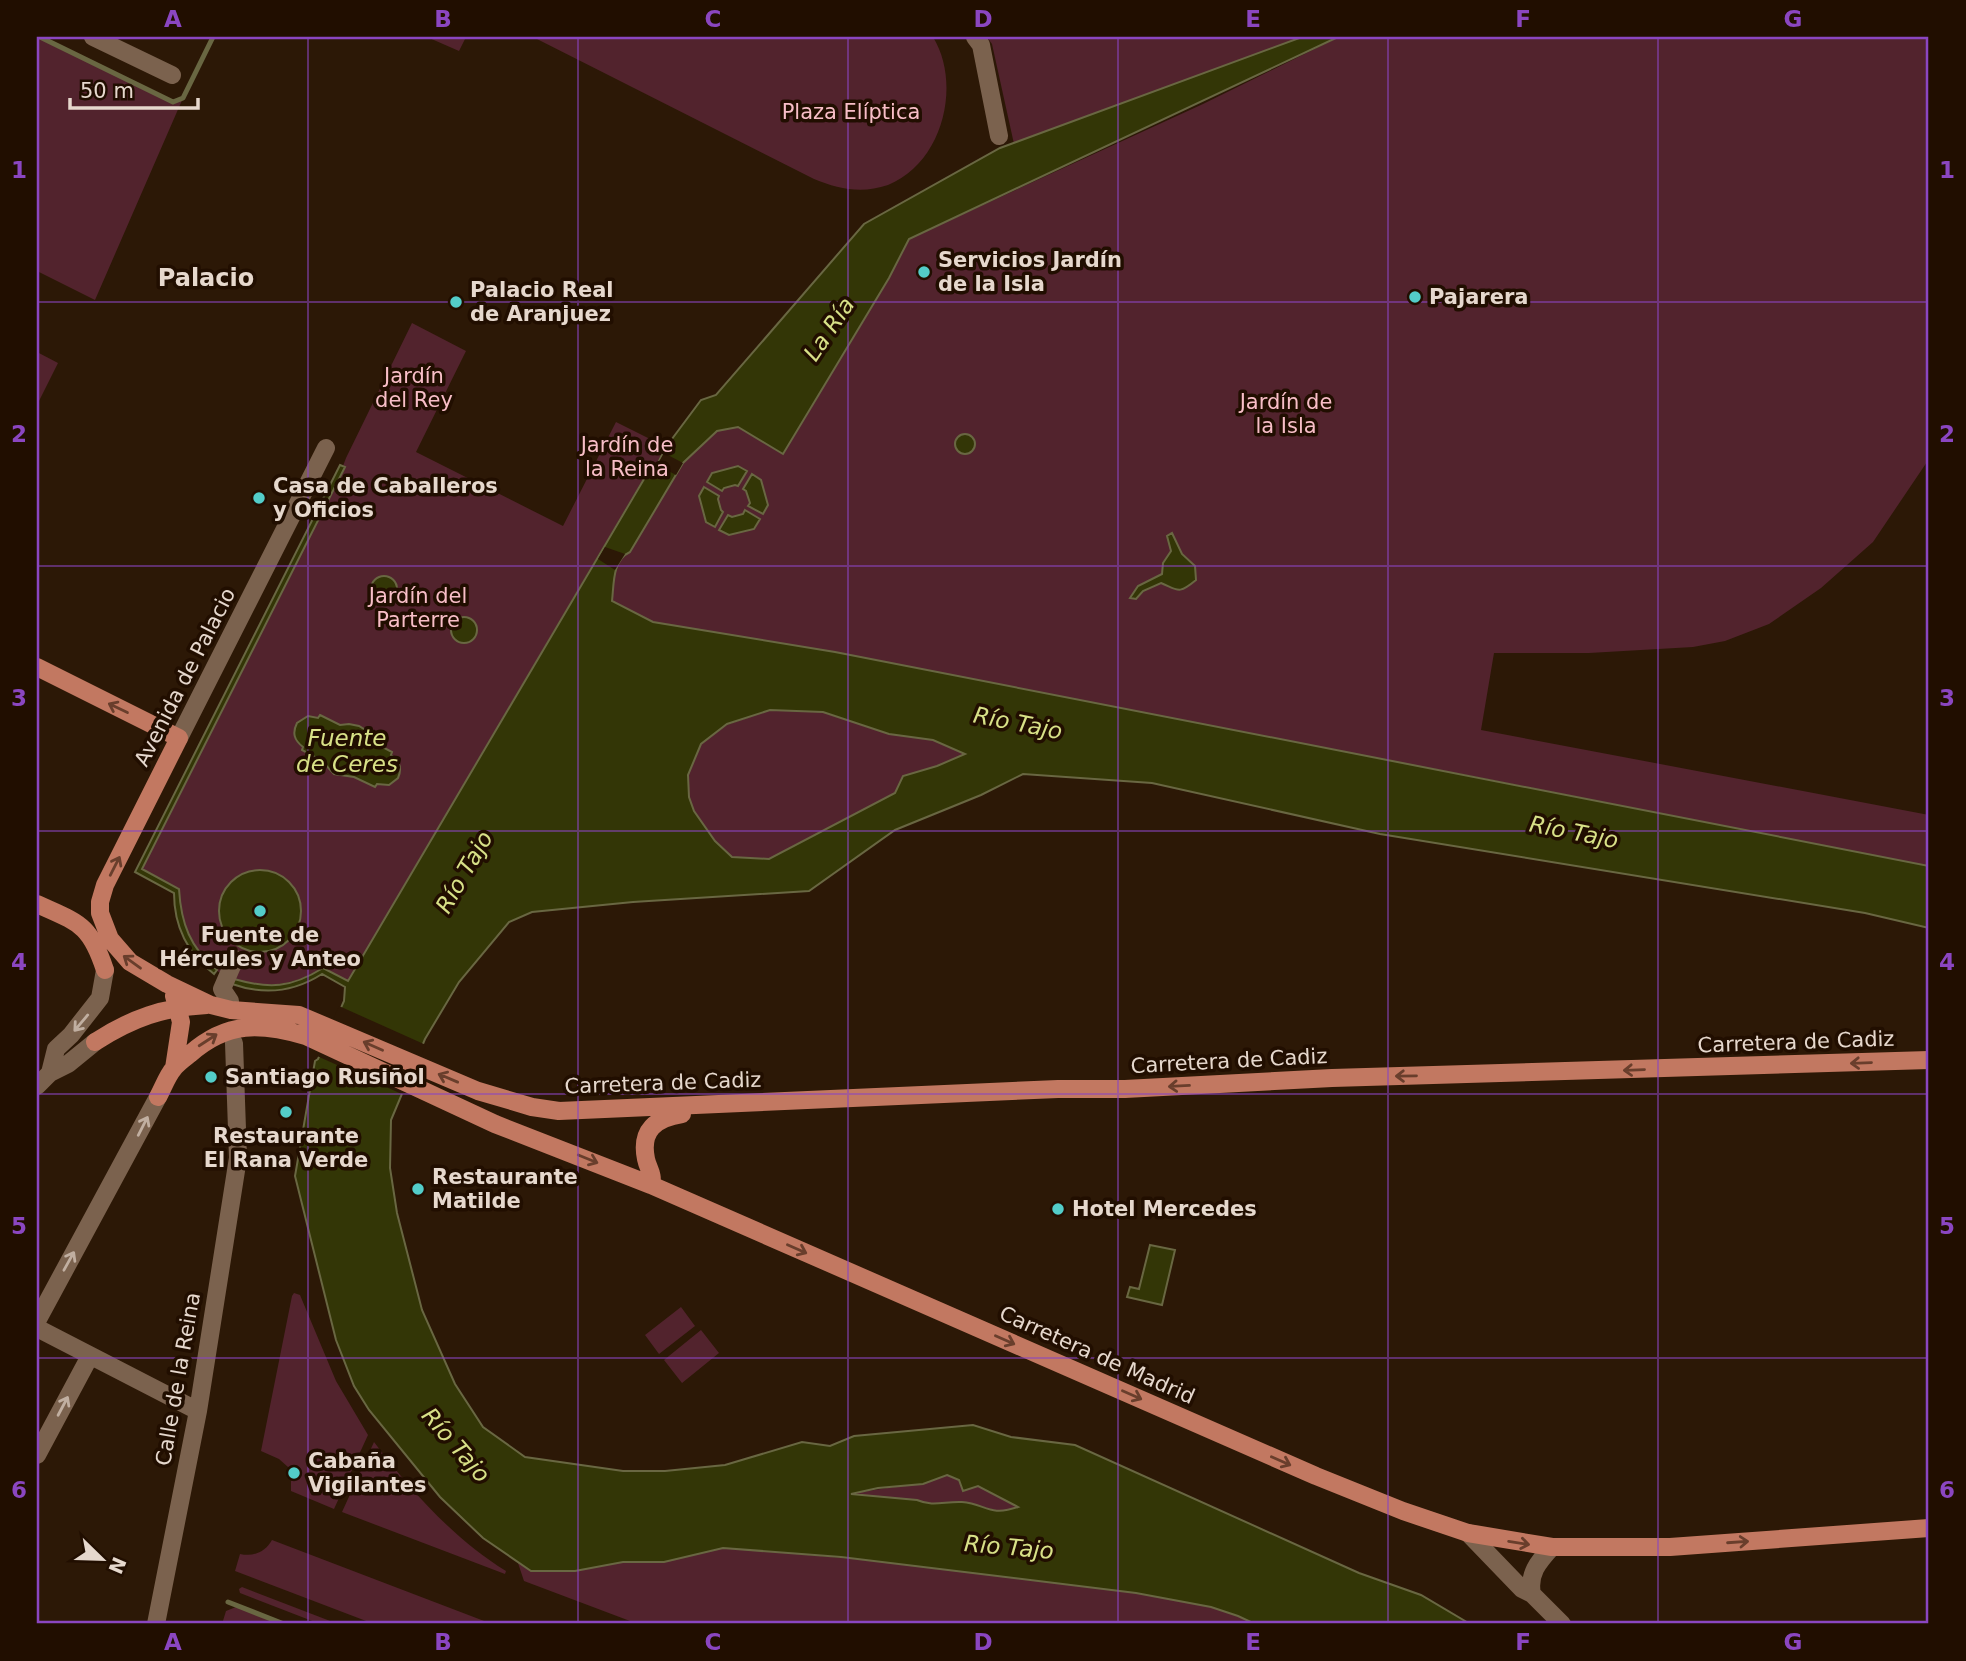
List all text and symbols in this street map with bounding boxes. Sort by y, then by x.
text: A [164,6,182,32]
text: B [434,6,452,32]
text: C [705,6,721,32]
text: D [973,6,993,32]
text: E [1245,6,1261,32]
text: F [1515,6,1531,32]
text: G [1784,6,1802,32]
scale bar [70,66,198,110]
text: 50 m [80,79,134,103]
park label: Plaza Elíptica [782,100,920,124]
text: 1 [11,157,27,183]
text: 1 [1939,157,1955,183]
place label: Servicios Jardín de la Isla [938,248,1122,296]
district label: Palacio [158,264,254,292]
marker: Servicios Jardín de la Isla [916,264,932,280]
place label: Palacio Real de Aranjuez [470,278,614,326]
place label: Pajarera [1429,285,1529,309]
marker: Pajarera [1407,289,1423,305]
water label: La Ría [798,292,860,366]
marker: Palacio Real de Aranjuez [448,294,464,310]
park label: Jardín del Rey [375,364,453,412]
park label: Jardín de la Isla [1238,390,1332,438]
text: 2 [11,421,27,447]
text: 2 [1939,421,1955,447]
park label: Jardín de la Reina [579,433,673,481]
place label: Casa de Caballeros y Oficios [273,474,498,522]
marker: Casa de Caballeros y Oficios [251,490,267,506]
street label: Avenida de Palacio [130,584,240,770]
park label: Jardín del Parterre [367,584,467,632]
text: 3 [11,685,27,711]
text: 3 [1939,685,1955,711]
one-way arrow [108,700,129,714]
water label: Río Tajo [971,702,1065,744]
water label: Fuente de Ceres [296,725,398,777]
water label: Río Tajo [1527,811,1621,853]
water label: Río Tajo [430,827,498,917]
one-way arrow [108,856,122,877]
marker: Fuente de Hércules y Anteo [252,903,268,919]
place label: Fuente de Hércules y Anteo [159,923,361,971]
text: 4 [11,949,27,975]
text: 4 [1939,949,1955,975]
one-way arrow [122,955,141,970]
one-way arrow [73,1014,89,1032]
street label: Carretera de Cadiz [1697,1027,1895,1057]
one-way arrow [198,1033,217,1048]
one-way arrow [363,1039,385,1052]
street label: Carretera de Cadiz [1130,1044,1328,1078]
one-way arrow [1850,1056,1873,1069]
one-way arrow [1622,1063,1645,1076]
place label: Santiago Rusiñol [225,1065,425,1089]
street label: Carretera de Cadiz [564,1068,762,1098]
marker: Santiago Rusiñol [203,1069,219,1085]
one-way arrow [1395,1070,1418,1083]
one-way arrow [437,1071,459,1084]
one-way arrow [1168,1080,1191,1093]
marker: Restaurante El Rana Verde [278,1104,294,1120]
one-way arrow [137,1116,150,1137]
place label: Restaurante El Rana Verde [204,1124,368,1172]
one-way arrow [577,1153,598,1166]
place label: Restaurante Matilde [432,1165,578,1213]
marker: Restaurante Matilde [410,1181,426,1197]
place label: Hotel Mercedes [1072,1197,1257,1221]
marker: Hotel Mercedes [1050,1201,1066,1217]
text: 5 [11,1213,27,1239]
text: 5 [1939,1213,1955,1239]
one-way arrow [786,1243,807,1256]
one-way arrow [63,1251,76,1272]
street label: Calle de la Reina [151,1290,205,1468]
street label: Carretera de Madrid [996,1301,1198,1409]
one-way arrow [994,1334,1016,1347]
one-way arrow [1121,1389,1142,1402]
one-way arrow [57,1396,71,1416]
water label: Río Tajo [417,1403,495,1487]
place label: Cabaña Vigilantes [308,1449,426,1497]
one-way arrow [1270,1455,1292,1468]
marker: Cabaña Vigilantes [286,1465,302,1481]
text: 6 [11,1477,27,1503]
text: 6 [1939,1477,1955,1503]
north arrow [66,1524,136,1594]
water label: Río Tajo [963,1530,1055,1564]
one-way arrow [1726,1535,1748,1548]
one-way arrow [1507,1537,1530,1550]
text: N [104,1554,131,1577]
text: A [164,1629,182,1655]
text: B [434,1629,452,1655]
text: C [705,1629,721,1655]
text: D [973,1629,993,1655]
text: E [1245,1629,1261,1655]
text: F [1515,1629,1531,1655]
text: G [1784,1629,1802,1655]

